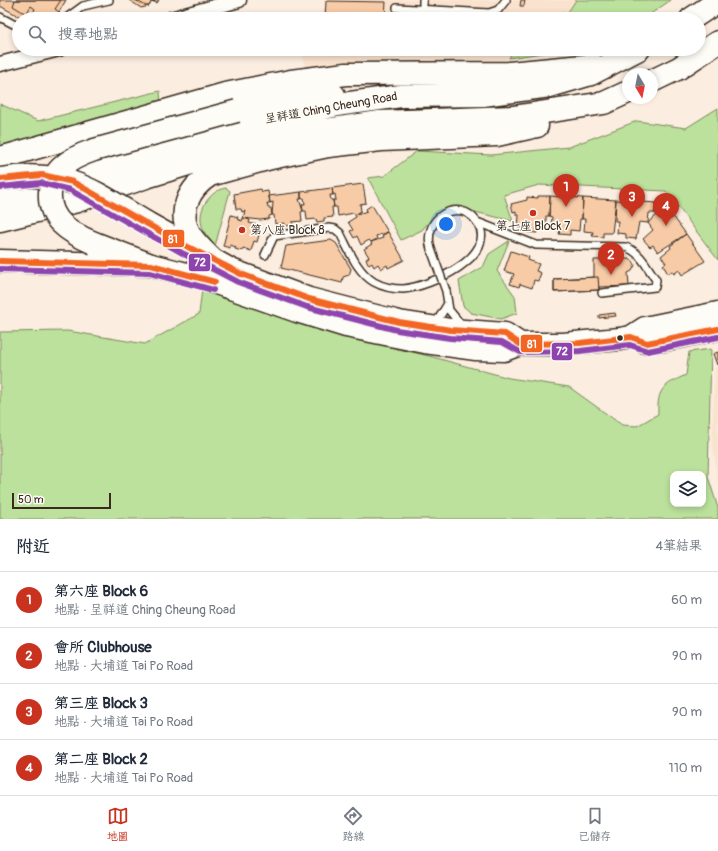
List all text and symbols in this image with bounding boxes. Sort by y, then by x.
search box [12,12,706,56]
icon: search [26,23,48,45]
text: 搜尋地點 [58,25,118,44]
north arrow [622,68,658,104]
street label: 呈祥道 Ching Cheung Road [263,89,399,127]
pin: 1 [553,174,579,207]
pin: 3 [619,184,645,217]
pin: 4 [653,193,679,226]
marker: 第七座 Block 7 [528,208,538,218]
your location [436,214,456,234]
place label: 第七座 Block 7 [496,219,571,234]
place label: 第八座 Block 8 [250,223,324,238]
marker: 第八座 Block 8 [237,225,247,235]
line badge: 81 [162,229,185,248]
text: 81 [168,233,178,246]
pin: 2 [598,242,624,275]
line badge: 72 [188,253,211,272]
text: 72 [194,256,206,269]
unlabelled marker [615,333,625,343]
line badge: 81 [520,334,543,353]
text: 81 [527,338,537,351]
line badge: 72 [551,342,573,361]
text: 72 [556,345,568,358]
map controls [670,471,706,507]
button: layers [670,471,706,507]
scale bar [12,491,111,510]
text: 50 m [18,493,44,506]
text: 附近 [16,536,50,557]
text: 4筆結果 [655,538,702,554]
text: 第六座 Block 6 [54,582,148,601]
text: 1 [26,592,32,608]
text: 60 m [671,592,702,608]
text: 地點 · 呈祥道 Ching Cheung Road [54,602,236,618]
text: 會所 Clubhouse [54,638,152,657]
text: 2 [25,648,33,664]
text: 90 m [672,648,702,664]
text: 地點 · 大埔道 Tai Po Road [54,658,193,674]
text: 第三座 Block 3 [54,694,148,713]
text: 3 [25,704,33,720]
text: 90 m [672,704,702,720]
text: 地點 · 大埔道 Tai Po Road [54,714,193,730]
text: 第二座 Block 2 [54,750,148,769]
text: 4 [25,760,33,776]
text: 110 m [669,760,702,776]
text: 地點 · 大埔道 Tai Po Road [54,770,193,786]
tab: 地圖 [107,805,129,843]
tab: 路線 [342,805,364,843]
tab: 已儲存 [578,805,611,843]

